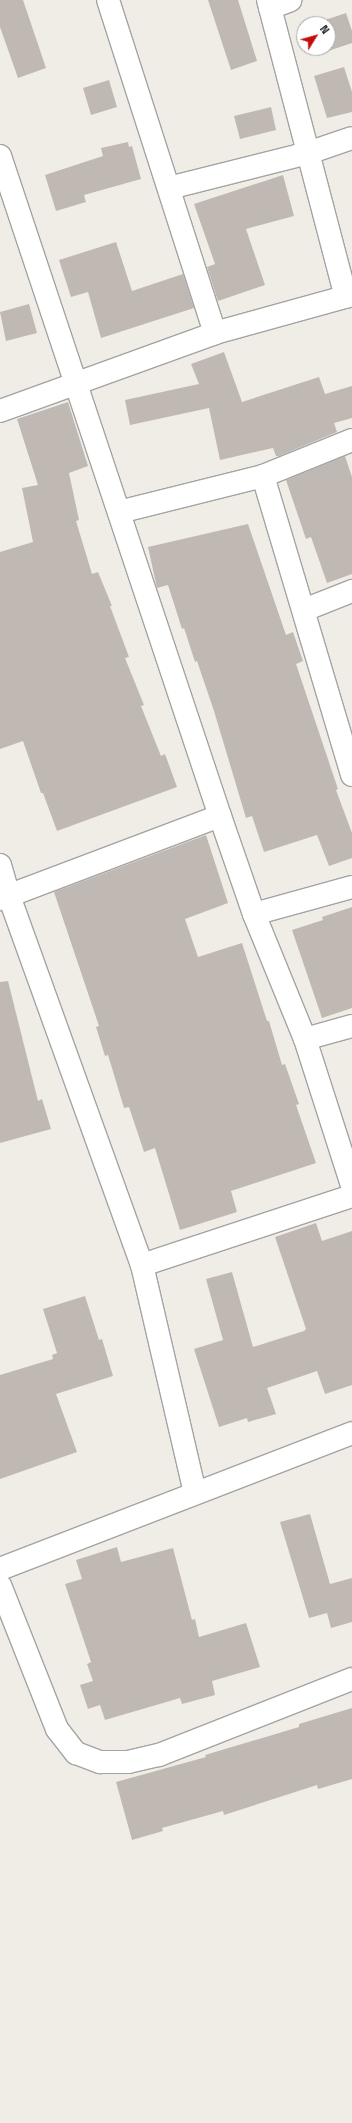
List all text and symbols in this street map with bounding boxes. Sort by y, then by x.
north arrow [296,16,336,56]
text: N [316,22,333,37]

